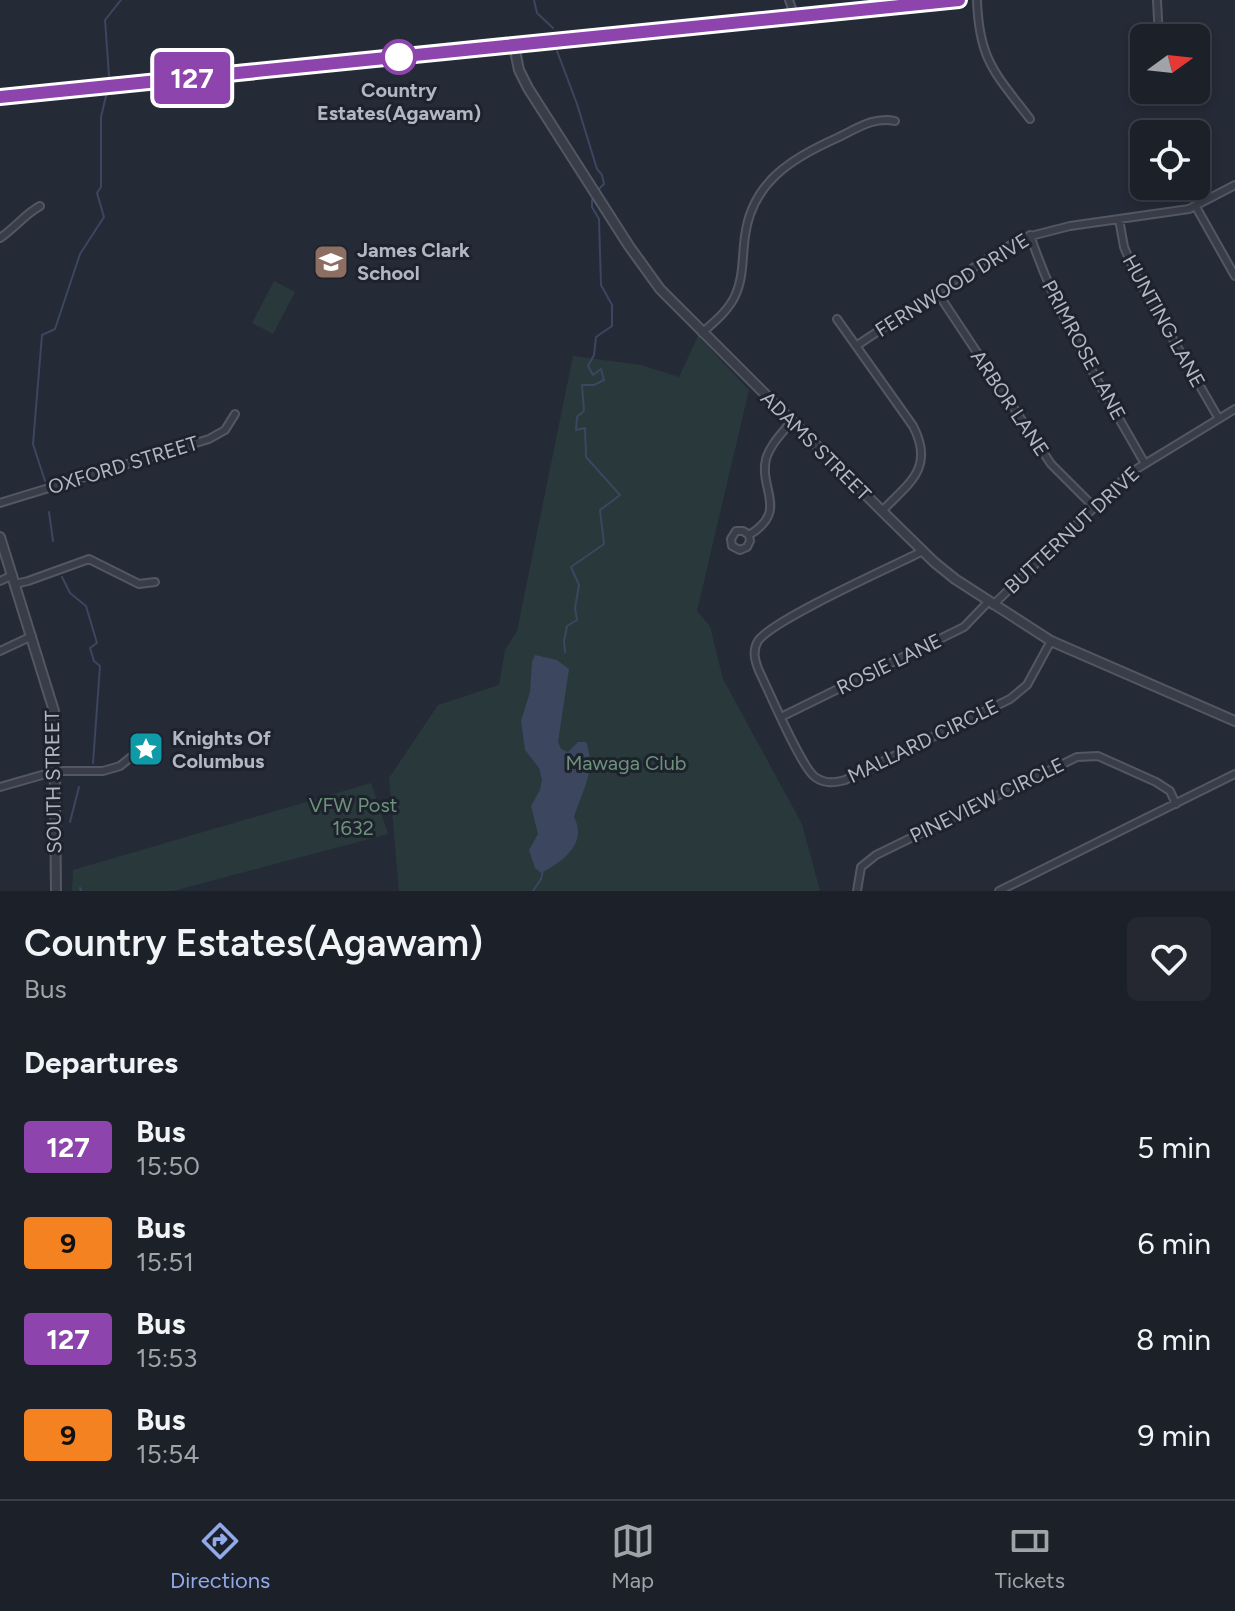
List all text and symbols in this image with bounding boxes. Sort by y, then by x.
north arrow [1130,24,1210,104]
map controls [1130,24,1210,200]
marker: Country Estates(Agawam) [382,40,416,74]
line badge: 127 [146,52,238,104]
text: 127 [170,61,214,95]
place label: Country Estates(Agawam) [317,78,481,125]
button: locate [1130,120,1210,200]
street label: FERNWOOD DRIVE [871,228,1033,342]
place label: James Clark School [357,238,470,285]
school or university icon: James Clark School [312,243,350,281]
street label: HUNTING LANE [1118,250,1210,392]
street label: PRIMROSE LANE [1037,276,1131,424]
street label: ARBOR LANE [966,345,1054,461]
street label: ADAMS STREET [756,386,876,506]
street label: OXFORD STREET [45,431,201,499]
street label: BUTTERNUT DRIVE [1000,461,1144,599]
street label: ROSIE LANE [833,628,945,700]
street label: MALLARD CIRCLE [844,694,1002,788]
street label: SOUTH STREET [40,710,66,854]
place label: Knights Of Columbus [172,726,271,773]
place icon: Knights Of Columbus [127,730,165,768]
park label: Mawaga Club [565,751,687,775]
street label: PINEVIEW CIRCLE [906,752,1068,848]
park label: VFW Post 1632 [309,793,397,840]
button: heart [1127,917,1211,1001]
text: Country Estates(Agawam) [24,920,483,966]
text: Bus [24,973,67,1005]
text: Departures [24,1044,178,1081]
text: Bus [136,1113,185,1150]
text: 5 min [1137,1129,1211,1166]
text: 127 [46,1130,90,1164]
text: 15:50 [136,1150,200,1182]
text: Bus [136,1209,185,1246]
text: 6 min [1137,1225,1211,1262]
text: 9 [60,1226,76,1260]
text: 15:51 [136,1246,194,1278]
text: Bus [136,1305,185,1342]
text: 8 min [1136,1321,1211,1358]
text: 127 [46,1322,90,1356]
text: 15:53 [136,1342,197,1374]
text: Bus [136,1401,185,1438]
text: 9 min [1137,1417,1211,1454]
text: 9 [60,1418,76,1452]
text: 15:54 [136,1438,199,1470]
tab: Directions [170,1519,270,1594]
tab: Map [611,1519,655,1594]
tab: Tickets [995,1519,1065,1594]

